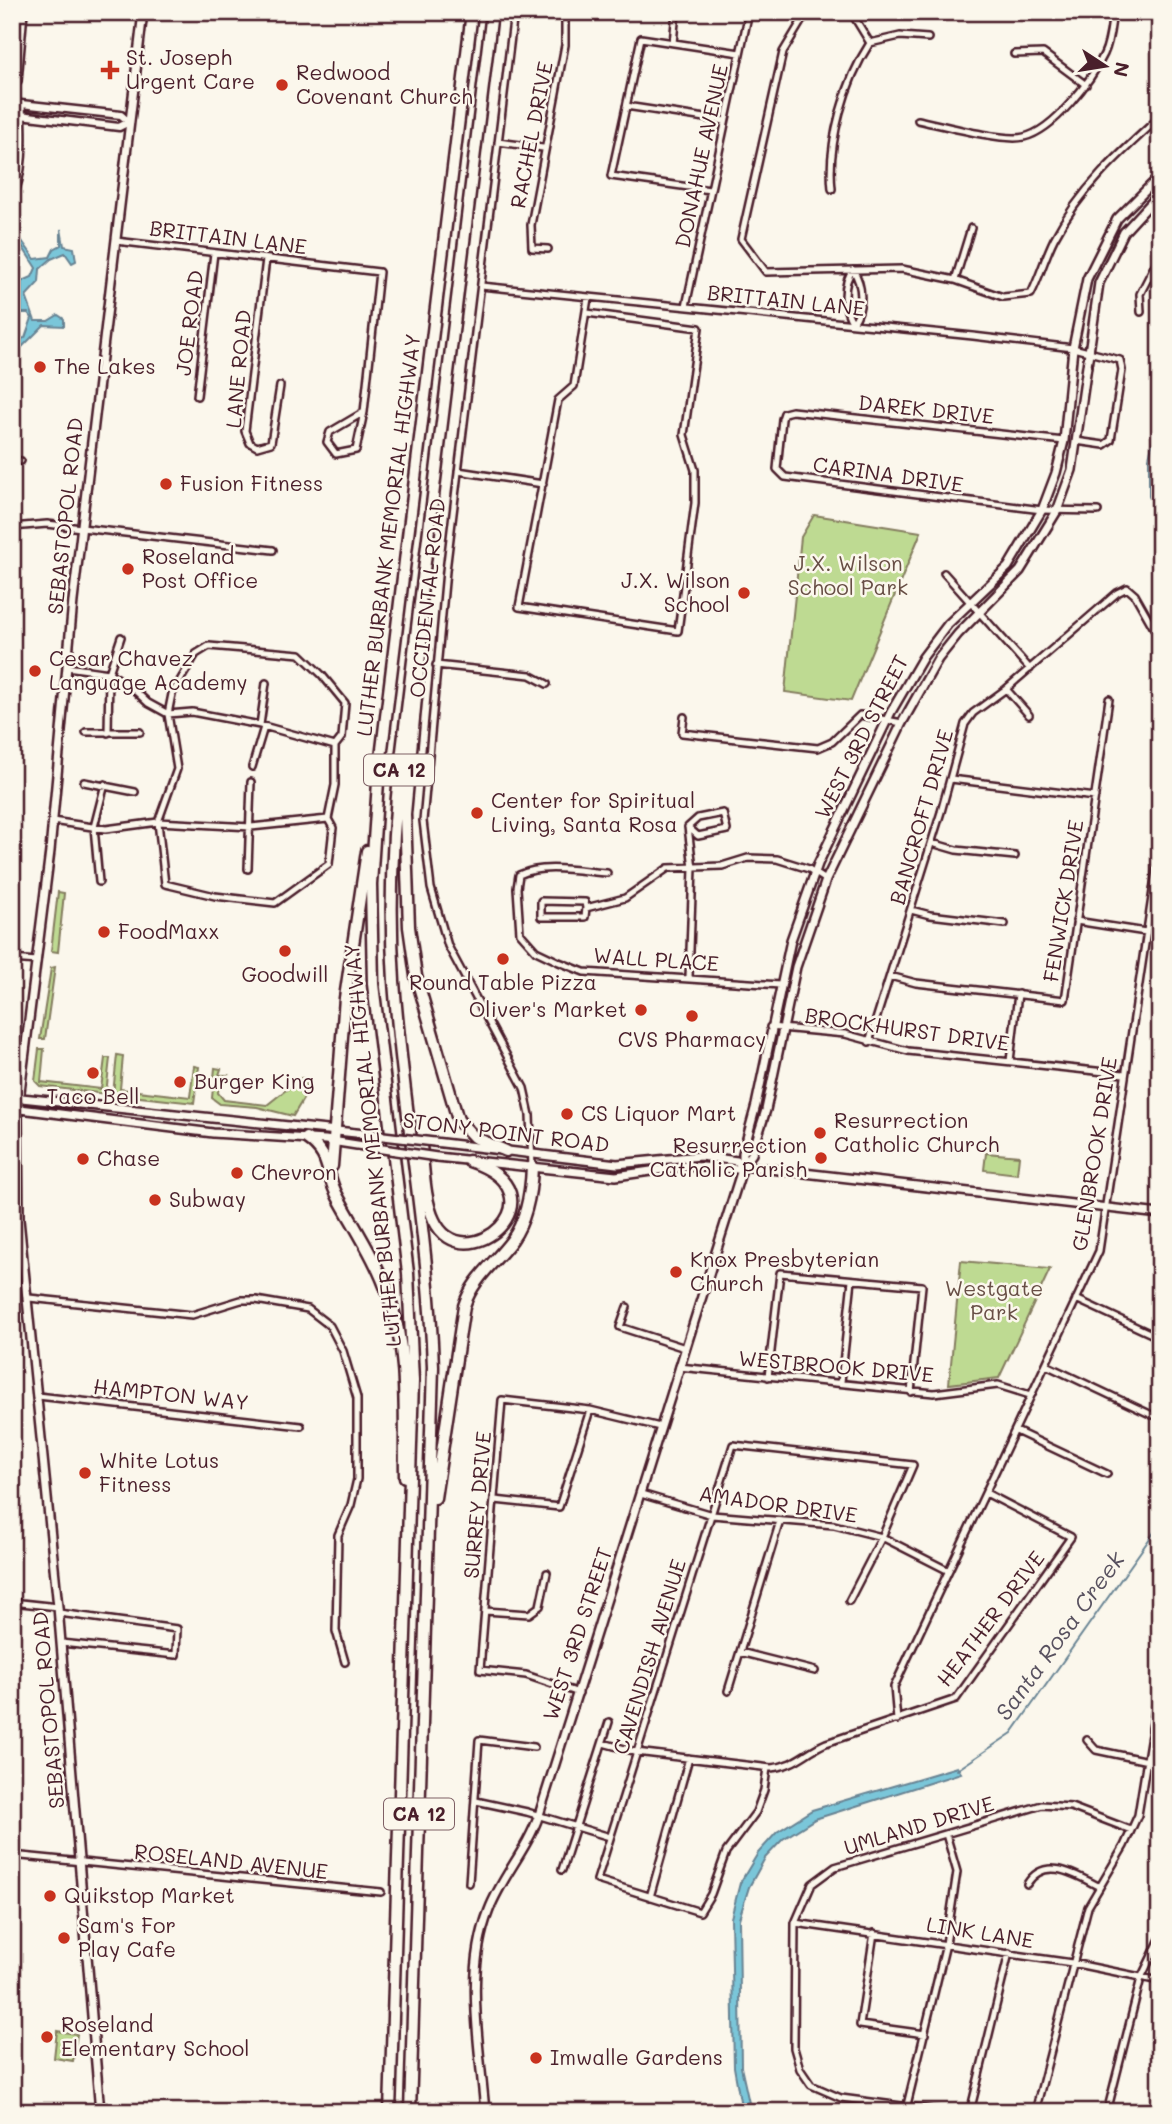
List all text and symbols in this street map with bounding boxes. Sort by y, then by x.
north arrow [1070,32,1140,102]
place label: St. Joseph Urgent Care [126,43,255,94]
place label: Redwood Covenant Church [296,58,473,109]
street label: RACHEL DRIVE [503,59,558,210]
marker: St. Joseph Urgent Care [100,60,120,80]
text: N [1108,60,1136,79]
street label: DONAHUE AVENUE [668,61,733,250]
marker: Redwood Covenant Church [274,77,290,93]
street label: BRITTAIN LANE [148,213,308,260]
street label: JOE ROAD [169,269,208,377]
street label: BRITTAIN LANE [706,278,866,321]
street label: LANE ROAD [219,308,256,429]
street label: LUTHER BURBANK MEMORIAL HIGHWAY [349,332,426,738]
place label: The Lakes [54,352,156,379]
marker: The Lakes [32,359,48,375]
street label: DAREK DRIVE [857,388,995,429]
street label: SEBASTOPOL ROAD [41,416,88,616]
street label: CARINA DRIVE [811,450,965,497]
place label: Fusion Fitness [180,469,323,496]
marker: Fusion Fitness [158,476,174,492]
street label: OCCIDENTAL ROAD [403,497,450,699]
place label: Roseland Post Office [142,542,258,593]
park label: J.X. Wilson School Park [788,549,908,600]
marker: Roseland Post Office [120,561,136,577]
place label: J.X. Wilson School [621,566,730,617]
marker: J.X. Wilson School [736,585,752,601]
place label: Cesar Chavez Language Academy [49,644,247,695]
street label: WEST 3RD STREET [808,650,914,823]
marker: Cesar Chavez Language Academy [27,663,43,679]
street label: BANCROFT DRIVE [883,726,958,907]
road number: CA 12 [364,754,434,786]
place label: Center for Spiritual Living, Santa Rosa [491,786,695,837]
marker: Center for Spiritual Living, Santa Rosa [469,805,485,821]
street label: FENWICK DRIVE [1036,818,1089,984]
place label: FoodMaxx [118,917,219,944]
marker: FoodMaxx [96,924,112,940]
street label: WALL PLACE [592,941,720,976]
street label: LUTHER BURBANK MEMORIAL HIGHWAY [337,942,406,1348]
marker: Goodwill [277,943,293,959]
marker: Round Table Pizza [495,951,511,967]
place label: Goodwill [241,960,329,987]
place label: Round Table Pizza [409,968,597,995]
place label: Oliver's Market [469,995,627,1022]
street label: BROCKHURST DRIVE [803,1001,1011,1056]
marker: Oliver's Market [633,1002,649,1018]
marker: CVS Pharmacy [684,1008,700,1024]
place label: CVS Pharmacy [618,1025,766,1052]
street label: GLENBROOK DRIVE [1065,1055,1122,1253]
marker: Taco Bell [85,1065,101,1081]
place label: Burger King [194,1067,315,1094]
marker: Burger King [172,1074,188,1090]
place label: Taco Bell [47,1082,139,1109]
place label: CS Liquor Mart [581,1099,736,1126]
street label: STONY POINT ROAD [401,1105,611,1158]
marker: CS Liquor Mart [559,1106,575,1122]
place label: Resurrection Catholic Church [834,1106,999,1157]
marker: Resurrection Catholic Church [812,1125,828,1141]
place label: Resurrection Catholic Parish [650,1131,807,1182]
place label: Chase [97,1144,160,1171]
marker: Resurrection Catholic Parish [813,1150,829,1166]
marker: Chase [75,1151,91,1167]
place label: Chevron [251,1158,337,1185]
marker: Chevron [229,1165,245,1181]
place label: Subway [169,1185,246,1212]
marker: Subway [147,1192,163,1208]
place label: Knox Presbyterian Church [690,1245,879,1296]
marker: Knox Presbyterian Church [668,1264,684,1280]
park label: Westgate Park [945,1274,1043,1325]
street label: WESTBROOK DRIVE [737,1344,935,1387]
street label: HAMPTON WAY [92,1372,250,1415]
street label: SURREY DRIVE [457,1430,496,1580]
place label: White Lotus Fitness [99,1446,219,1497]
marker: White Lotus Fitness [77,1465,93,1481]
street label: AMADOR DRIVE [697,1479,859,1528]
street label: WEST 3RD STREET [536,1544,617,1723]
water label: Santa Rosa Creek [988,1544,1131,1726]
street label: HEATHER DRIVE [930,1545,1050,1691]
street label: CAVENDISH AVENUE [606,1556,691,1758]
street label: SEBASTOPOL ROAD [25,1610,70,1810]
street label: UMLAND DRIVE [840,1789,997,1860]
road number: CA 12 [384,1798,454,1830]
street label: ROSELAND AVENUE [133,1837,329,1884]
place label: Quikstop Market [64,1881,235,1908]
marker: Quikstop Market [42,1888,58,1904]
street label: LINK LANE [925,1910,1036,1953]
place label: Sam's For Play Cafe [78,1911,176,1962]
marker: Sam's For Play Cafe [56,1930,72,1946]
place label: Roseland Elementary School [61,2010,249,2061]
marker: Roseland Elementary School [39,2029,55,2045]
place label: Imwalle Gardens [550,2043,723,2070]
marker: Imwalle Gardens [528,2050,544,2066]

